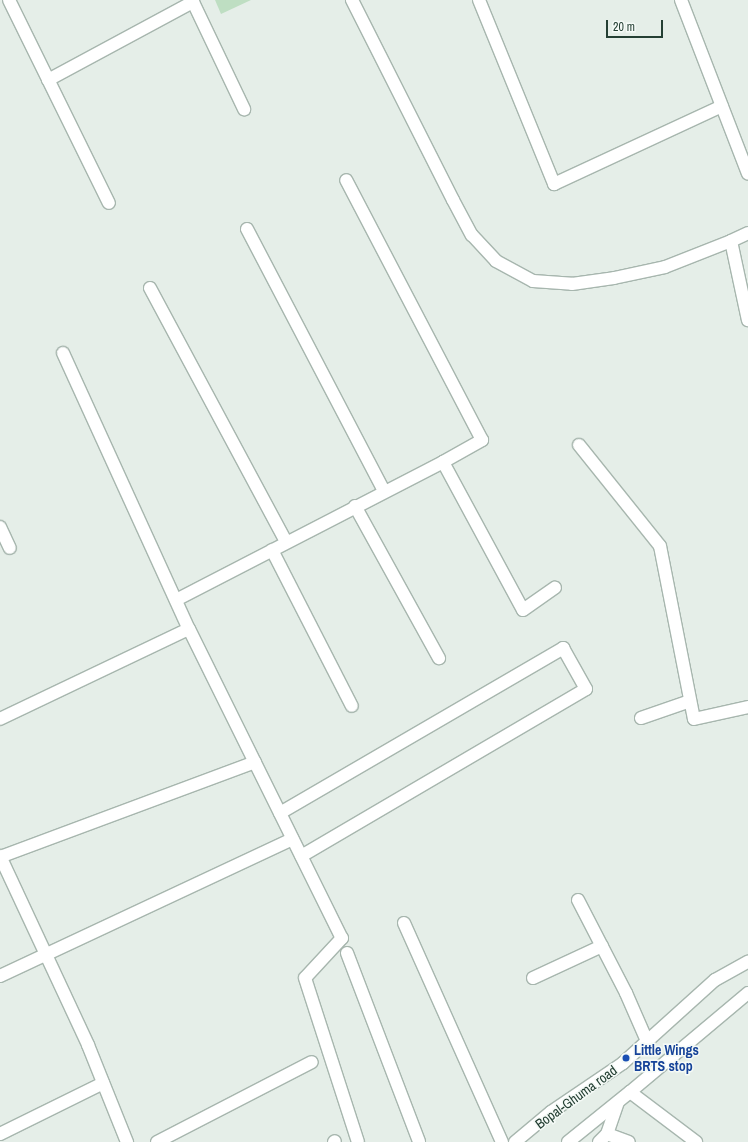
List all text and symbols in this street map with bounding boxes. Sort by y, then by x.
scale bar [608,12,665,38]
text: 20 m [613,19,635,35]
place label: Little Wings BRTS stop [634,1042,699,1074]
marker: Little Wings BRTS stop [621,1053,631,1063]
street label: Bopal-Ghuma road [532,1062,620,1132]

